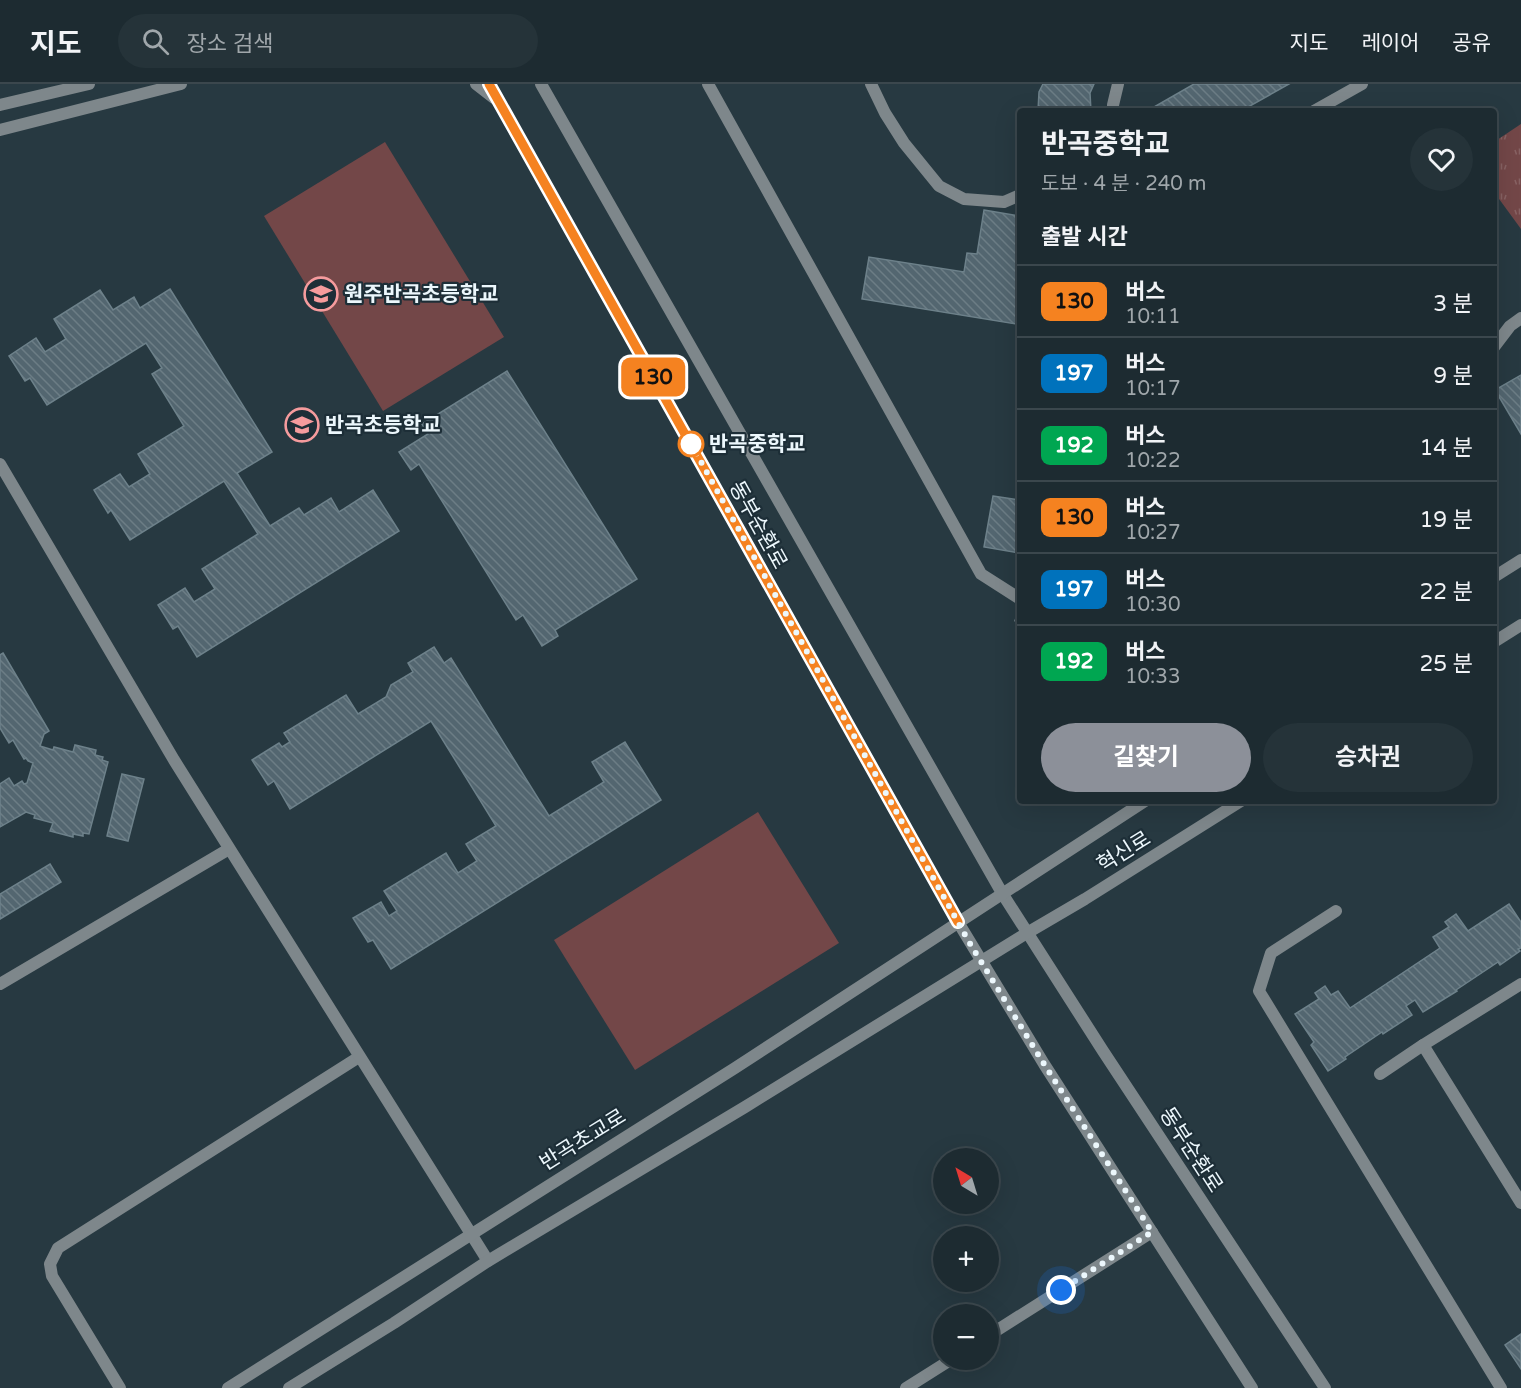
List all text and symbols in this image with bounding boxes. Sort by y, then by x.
search box [118,14,538,68]
icon: search [139,25,172,58]
text: 지도 [30,27,82,61]
text: 장소 검색 [187,31,273,57]
text: 지도 [1290,31,1328,56]
text: 레이어 [1361,31,1419,56]
text: 공유 [1452,31,1491,56]
text: 반곡중학교 [1041,127,1170,161]
button: heart [1410,128,1473,191]
text: 도보 · 4 분 · 240 m [1041,172,1206,196]
text: 출발 시간 [1041,224,1128,250]
school or university icon: 원주반곡초등학교 [303,276,339,312]
text: 버스 [1125,279,1165,305]
place label: 원주반곡초등학교 [344,282,499,307]
text: 130 [1054,289,1094,314]
text: 3 분 [1433,291,1473,317]
text: 10:11 [1125,305,1180,329]
text: 버스 [1125,351,1165,377]
line badge: 130 [618,358,688,396]
text: 197 [1054,361,1094,386]
text: 9 분 [1433,363,1473,389]
text: 130 [633,365,673,390]
text: 10:17 [1125,377,1180,401]
school or university icon: 반곡초등학교 [284,407,320,443]
place label: 반곡초등학교 [325,413,441,438]
text: 버스 [1125,423,1165,449]
marker: 반곡중학교 [678,431,704,457]
place label: 반곡중학교 [709,432,806,457]
text: 192 [1054,433,1094,458]
text: 14 분 [1419,435,1473,461]
text: 10:22 [1125,449,1180,473]
street label: 동부순환로 [724,477,792,573]
text: 버스 [1125,495,1165,521]
text: 130 [1054,505,1094,530]
text: 19 분 [1419,507,1473,533]
text: 10:27 [1125,521,1180,545]
text: 버스 [1125,567,1165,593]
text: 197 [1054,577,1094,602]
text: 22 분 [1419,579,1473,605]
text: 10:30 [1125,593,1180,617]
text: 버스 [1125,639,1165,665]
text: 192 [1054,649,1094,674]
text: 25 분 [1419,651,1473,677]
text: 10:33 [1125,665,1180,689]
button: 길찾기 [1041,723,1251,792]
button: 승차권 [1263,723,1473,792]
street label: 혁신로 [1093,826,1155,878]
street label: 동부순환로 [1154,1103,1228,1197]
street label: 반곡초교로 [535,1104,631,1176]
north arrow [933,1148,999,1214]
map controls [933,1148,999,1370]
button: + [933,1226,999,1292]
your location [1046,1275,1076,1305]
button: − [933,1304,999,1370]

